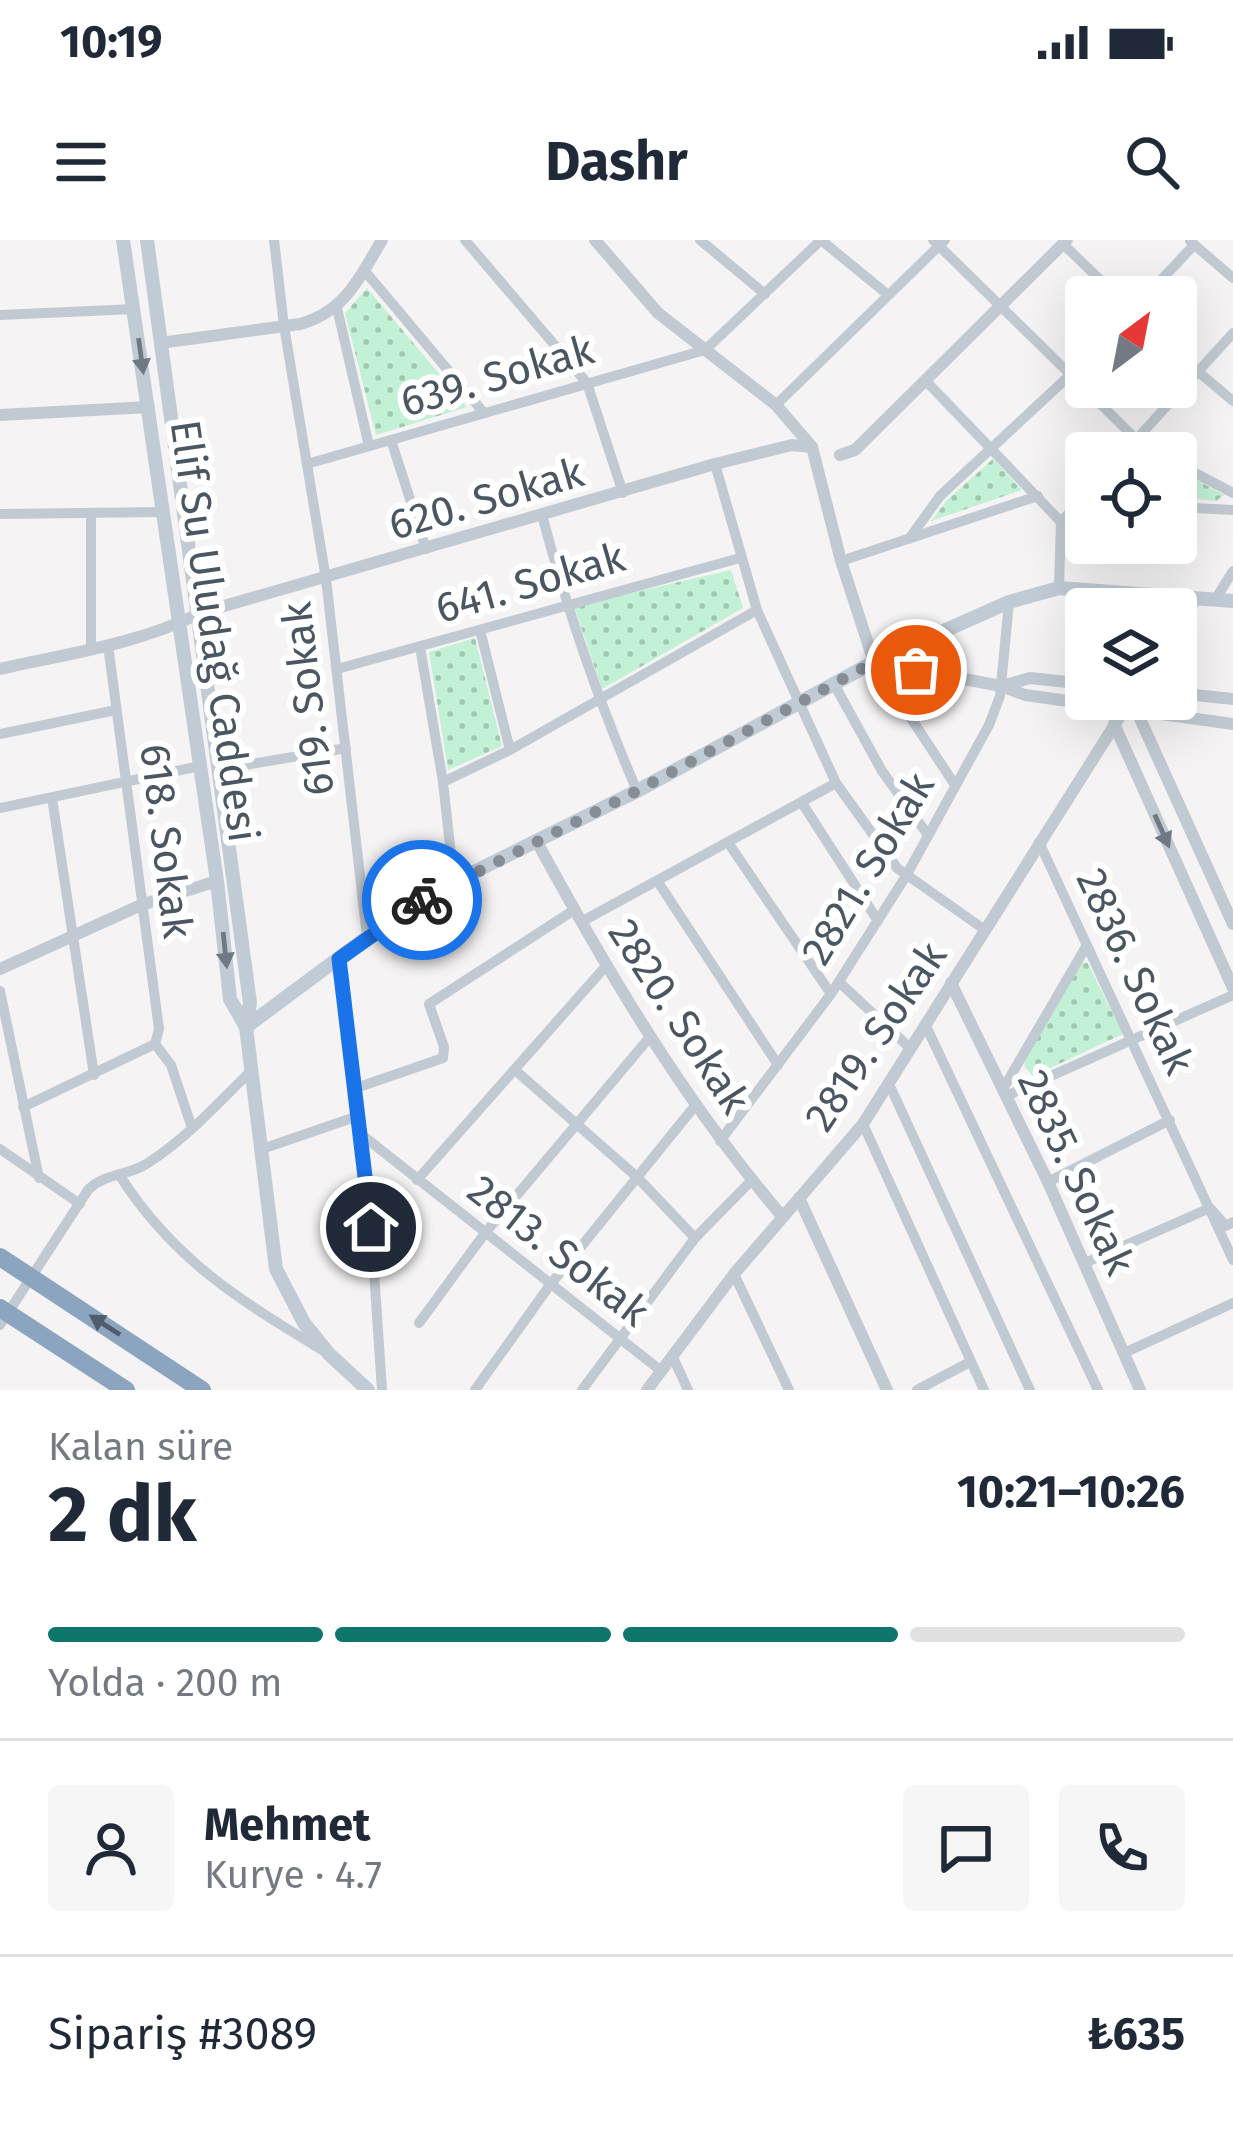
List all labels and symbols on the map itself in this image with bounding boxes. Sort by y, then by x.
north arrow [1065,276,1197,408]
street label: 639. Sokak [395,324,600,427]
one-way arrow [133,337,151,375]
street label: Elif Su Uludağ Caddesi [160,417,268,845]
street label: 620. Sokak [383,447,590,551]
street label: 641. Sokak [430,532,631,634]
street label: 619. Sokak [271,599,345,798]
pin [865,619,967,721]
street label: 618. Sokak [129,741,203,942]
street label: 2821. Sokak [791,763,945,974]
one-way arrow [1153,814,1173,849]
courier [362,840,482,960]
street label: 2836. Sokak [1066,861,1205,1083]
street label: 2820. Sokak [598,910,761,1123]
one-way arrow [215,932,234,969]
street label: 2819. Sokak [794,932,957,1140]
street label: 2835. Sokak [1007,1062,1145,1283]
street label: 2813. Sokak [458,1165,659,1337]
pin [320,1176,422,1278]
one-way arrow [89,1315,121,1337]

